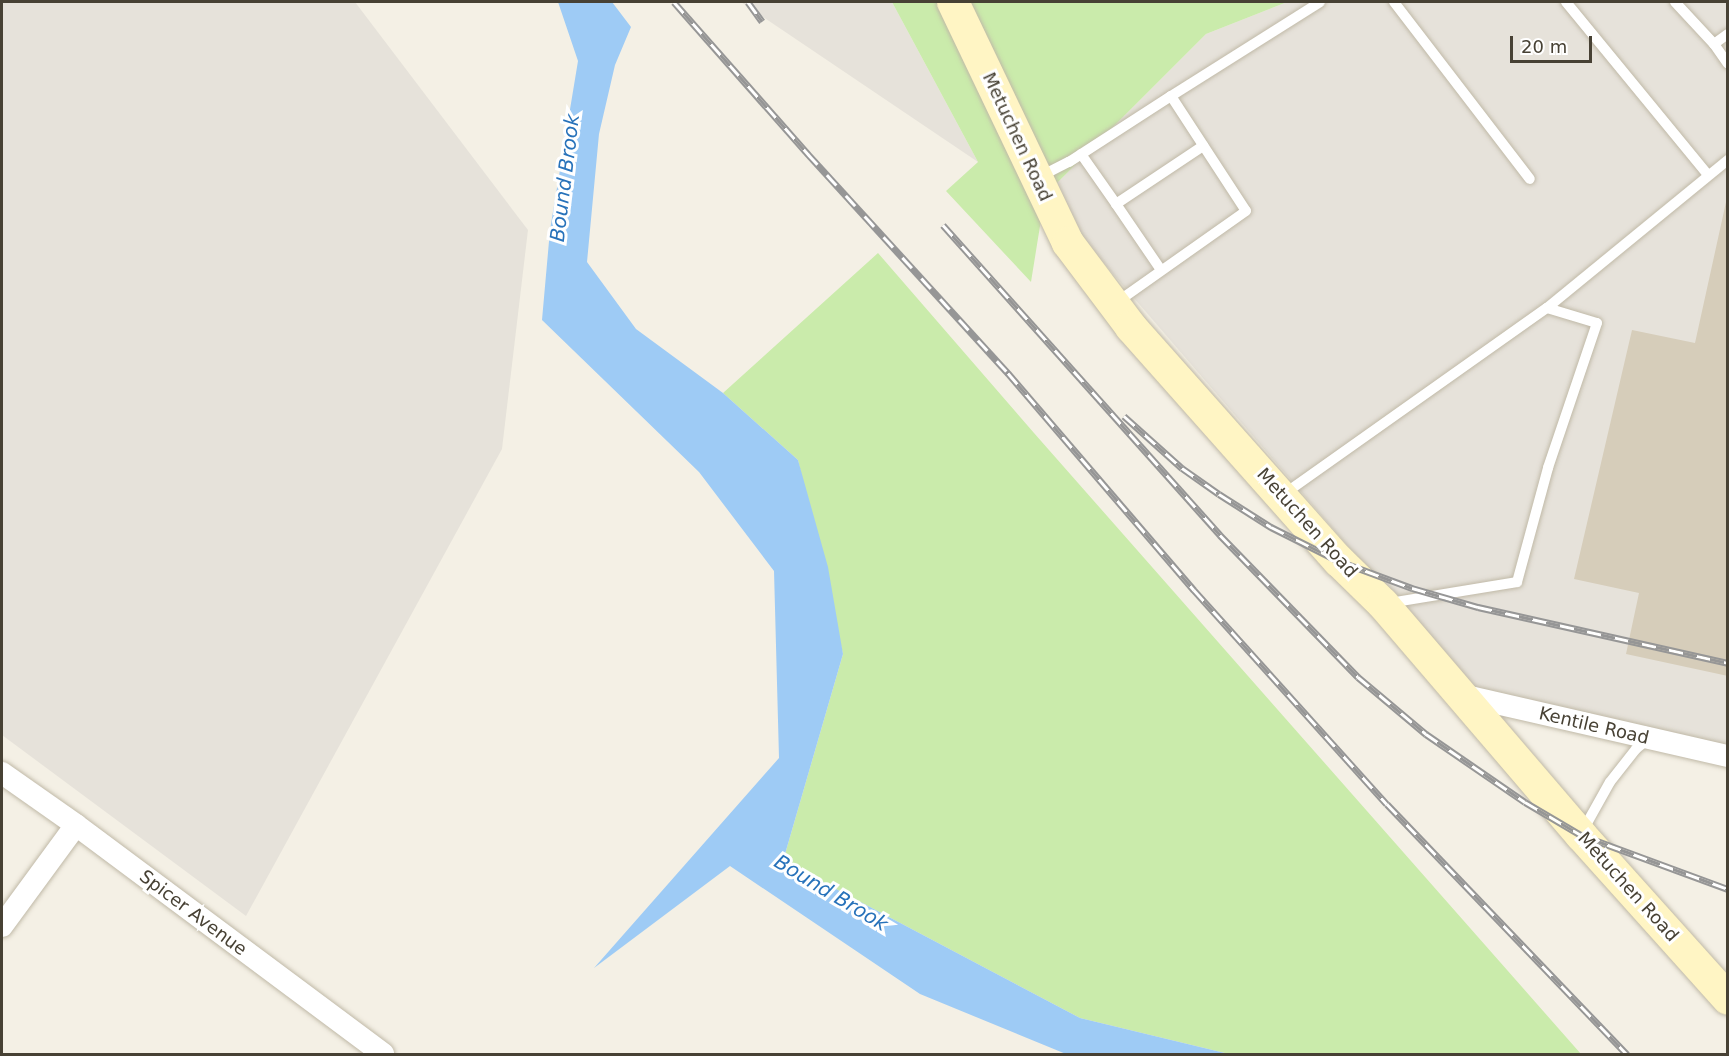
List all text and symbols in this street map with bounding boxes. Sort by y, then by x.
scale bar [1513,24,1596,62]
text: 20 m [1521,36,1567,57]
street label: Metuchen Road [978,69,1056,205]
water label: Bound Brook [545,113,585,243]
street label: Metuchen Road [1252,464,1362,582]
street label: Kentile Road [1537,703,1651,749]
street label: Metuchen Road [1573,828,1683,946]
water label: Bound Brook [770,850,892,936]
street label: Spicer Avenue [135,866,251,960]

